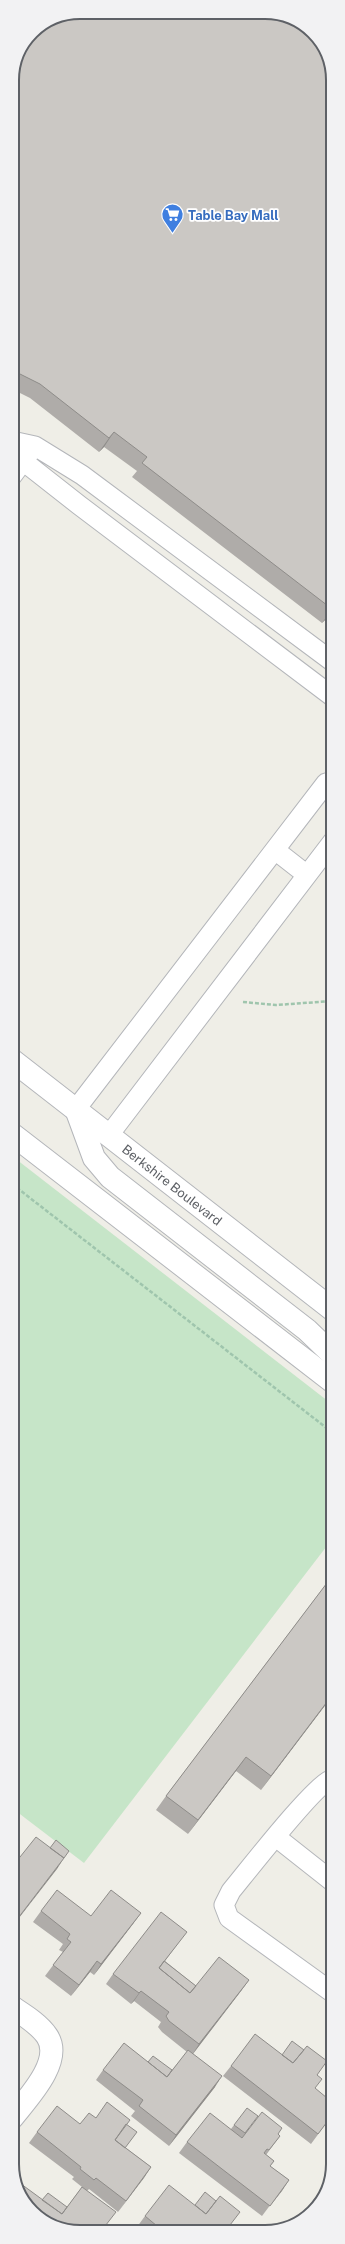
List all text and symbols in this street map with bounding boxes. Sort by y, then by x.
supermarket icon: Table Bay Mall [159,202,185,235]
place label: Table Bay Mall [188,208,279,223]
street label: Berkshire Boulevard [119,1142,225,1229]

